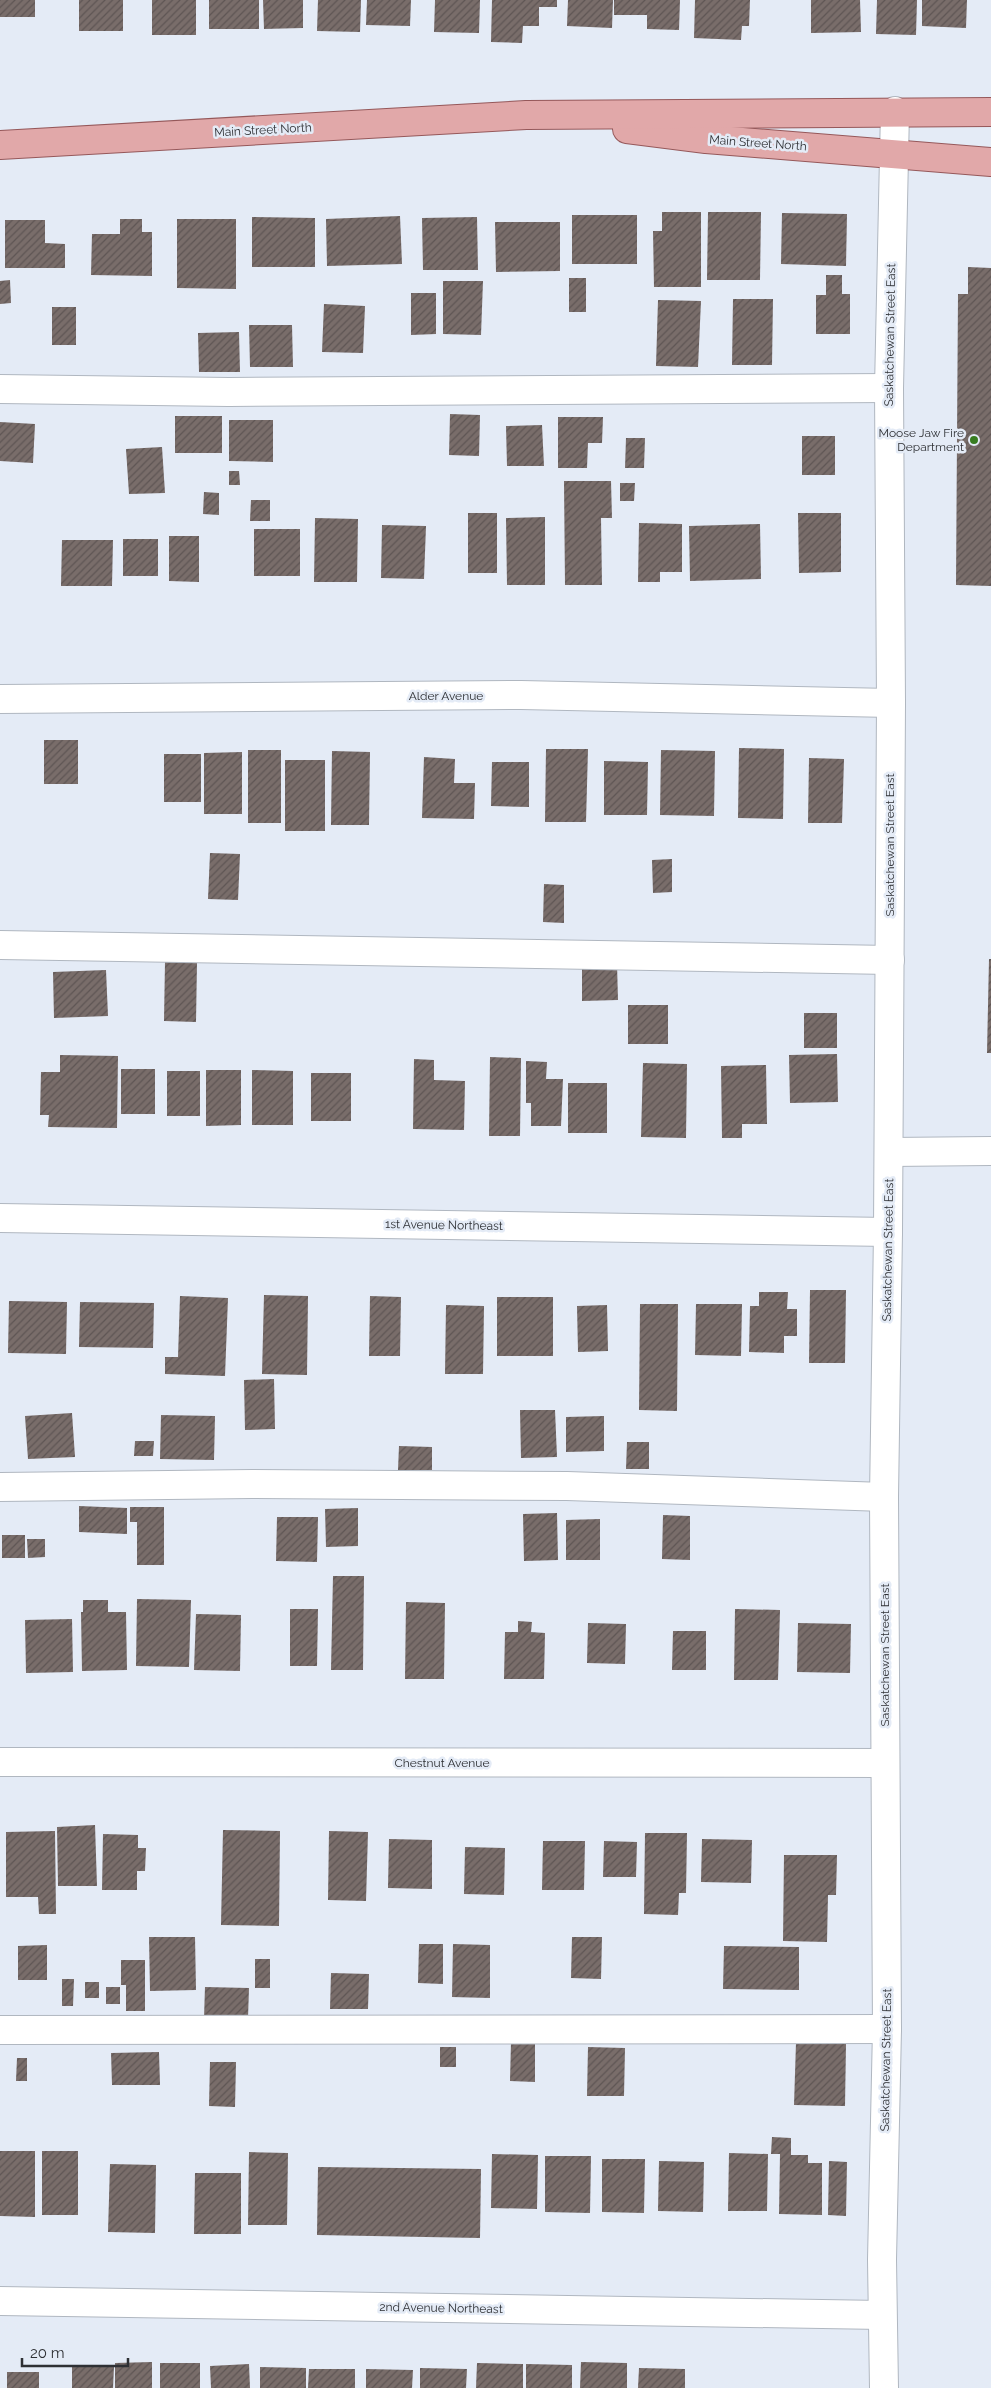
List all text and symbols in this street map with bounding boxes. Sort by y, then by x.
street label: Main Street North [214,120,312,140]
street label: Main Street North [709,133,807,153]
street label: Saskatchewan Street East [882,263,898,407]
place label: Moose Jaw Fire Department [878,426,964,454]
marker: Moose Jaw Fire Department [968,434,980,446]
street label: Alder Avenue [409,689,483,703]
street label: Saskatchewan Street East [883,774,897,916]
street label: Saskatchewan Street East [880,1178,896,1322]
street label: 1st Avenue Northeast [385,1217,503,1233]
street label: Saskatchewan Street East [878,1584,892,1726]
street label: Chestnut Avenue [394,1756,490,1770]
street label: Saskatchewan Street East [878,1988,894,2132]
street label: 2nd Avenue Northeast [379,2300,503,2316]
scale bar [22,2336,129,2368]
text: 20 m [30,2344,65,2362]

